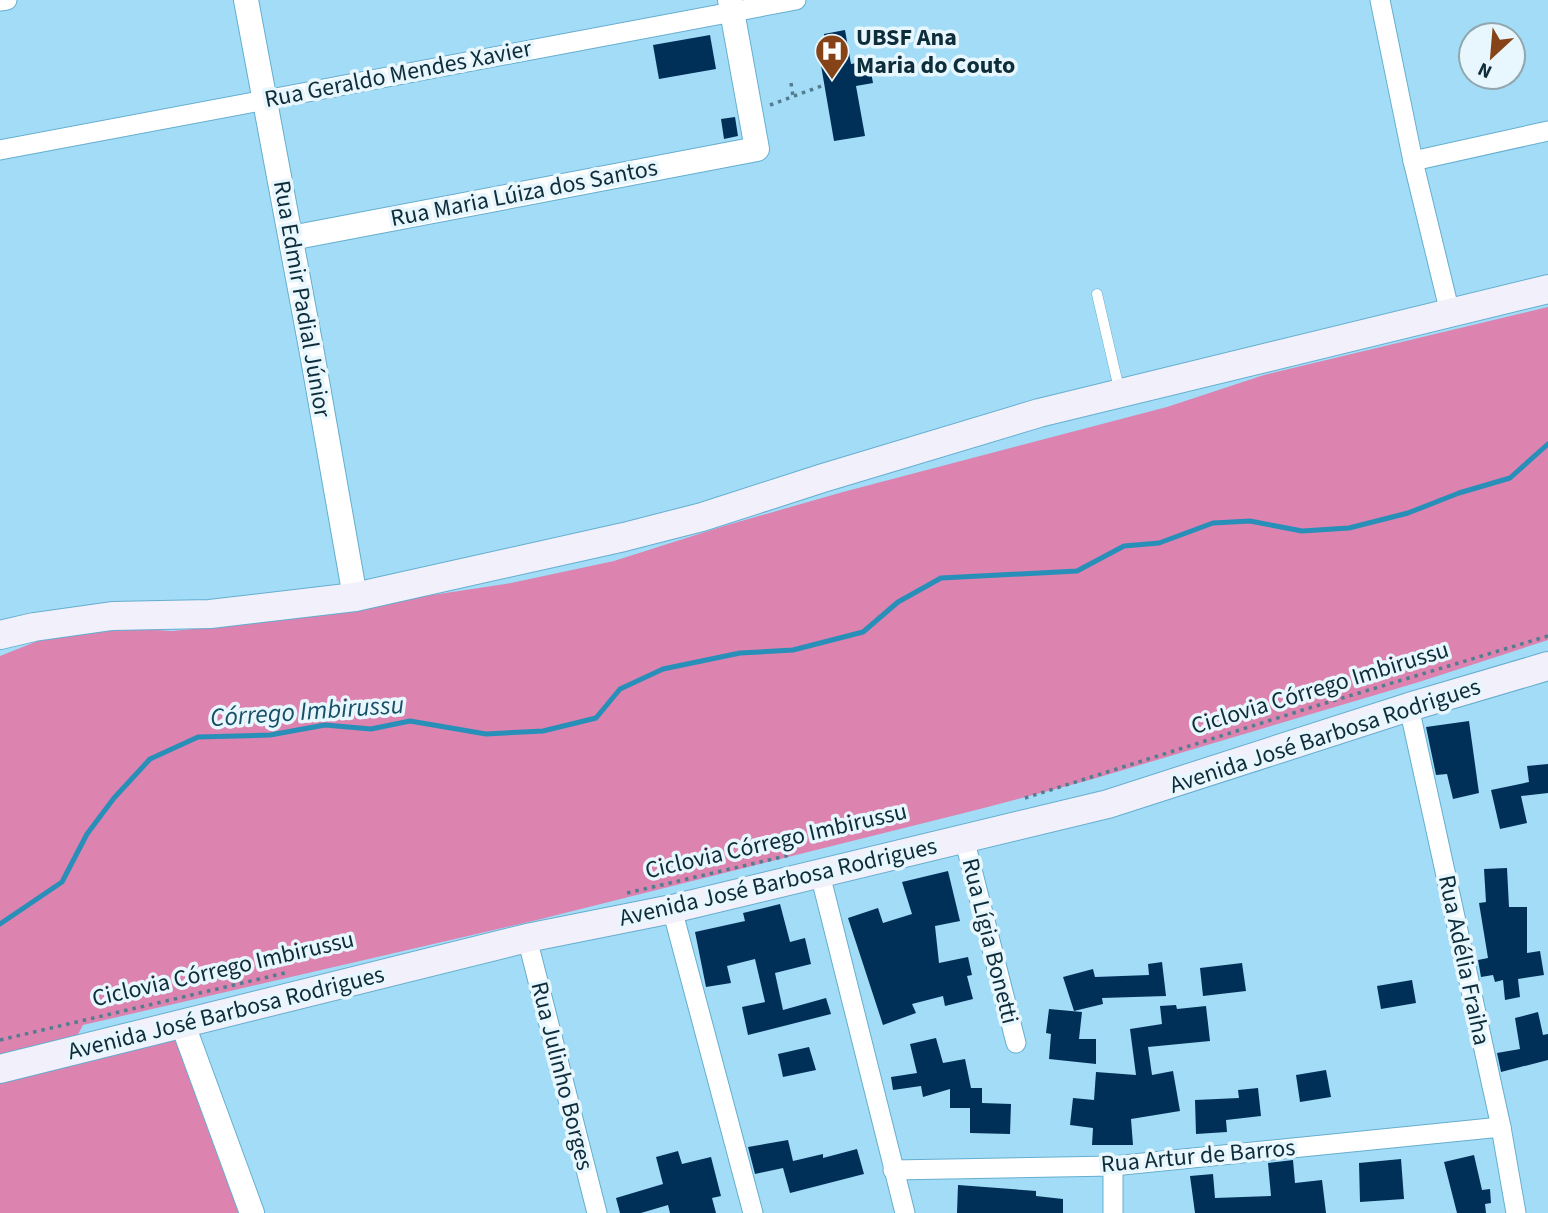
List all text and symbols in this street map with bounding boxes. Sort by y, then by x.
place label: UBSF Ana Maria do Couto [856,20,1015,83]
north arrow [1457,21,1527,91]
street label: Rua Geraldo Mendes Xavier [261,31,535,117]
hospital icon: UBSF Ana Maria do Couto [813,32,851,81]
text: N [1474,55,1497,85]
street label: Rua Maria Lúiza dos Santos [388,150,660,236]
street label: Rua Edmir Padial Júnior [264,178,340,421]
street label: Ciclovia Córrego Imbirussu [1187,632,1453,744]
street label: Avenida José Barbosa Rodrigues [1165,669,1485,803]
water label: Córrego Imbirussu [209,686,405,736]
street label: Ciclovia Córrego Imbirussu [642,794,910,888]
street label: Avenida José Barbosa Rodrigues [616,828,940,936]
street label: Rua Lígia Bonetti [952,854,1028,1028]
street label: Rua Adélia Fraiha [1429,872,1499,1048]
street label: Ciclovia Córrego Imbirussu [89,922,357,1016]
street label: Avenida José Barbosa Rodrigues [64,957,388,1069]
street label: Rua Julinho Borges [522,978,602,1174]
street label: Rua Artur de Barros [1099,1130,1297,1182]

